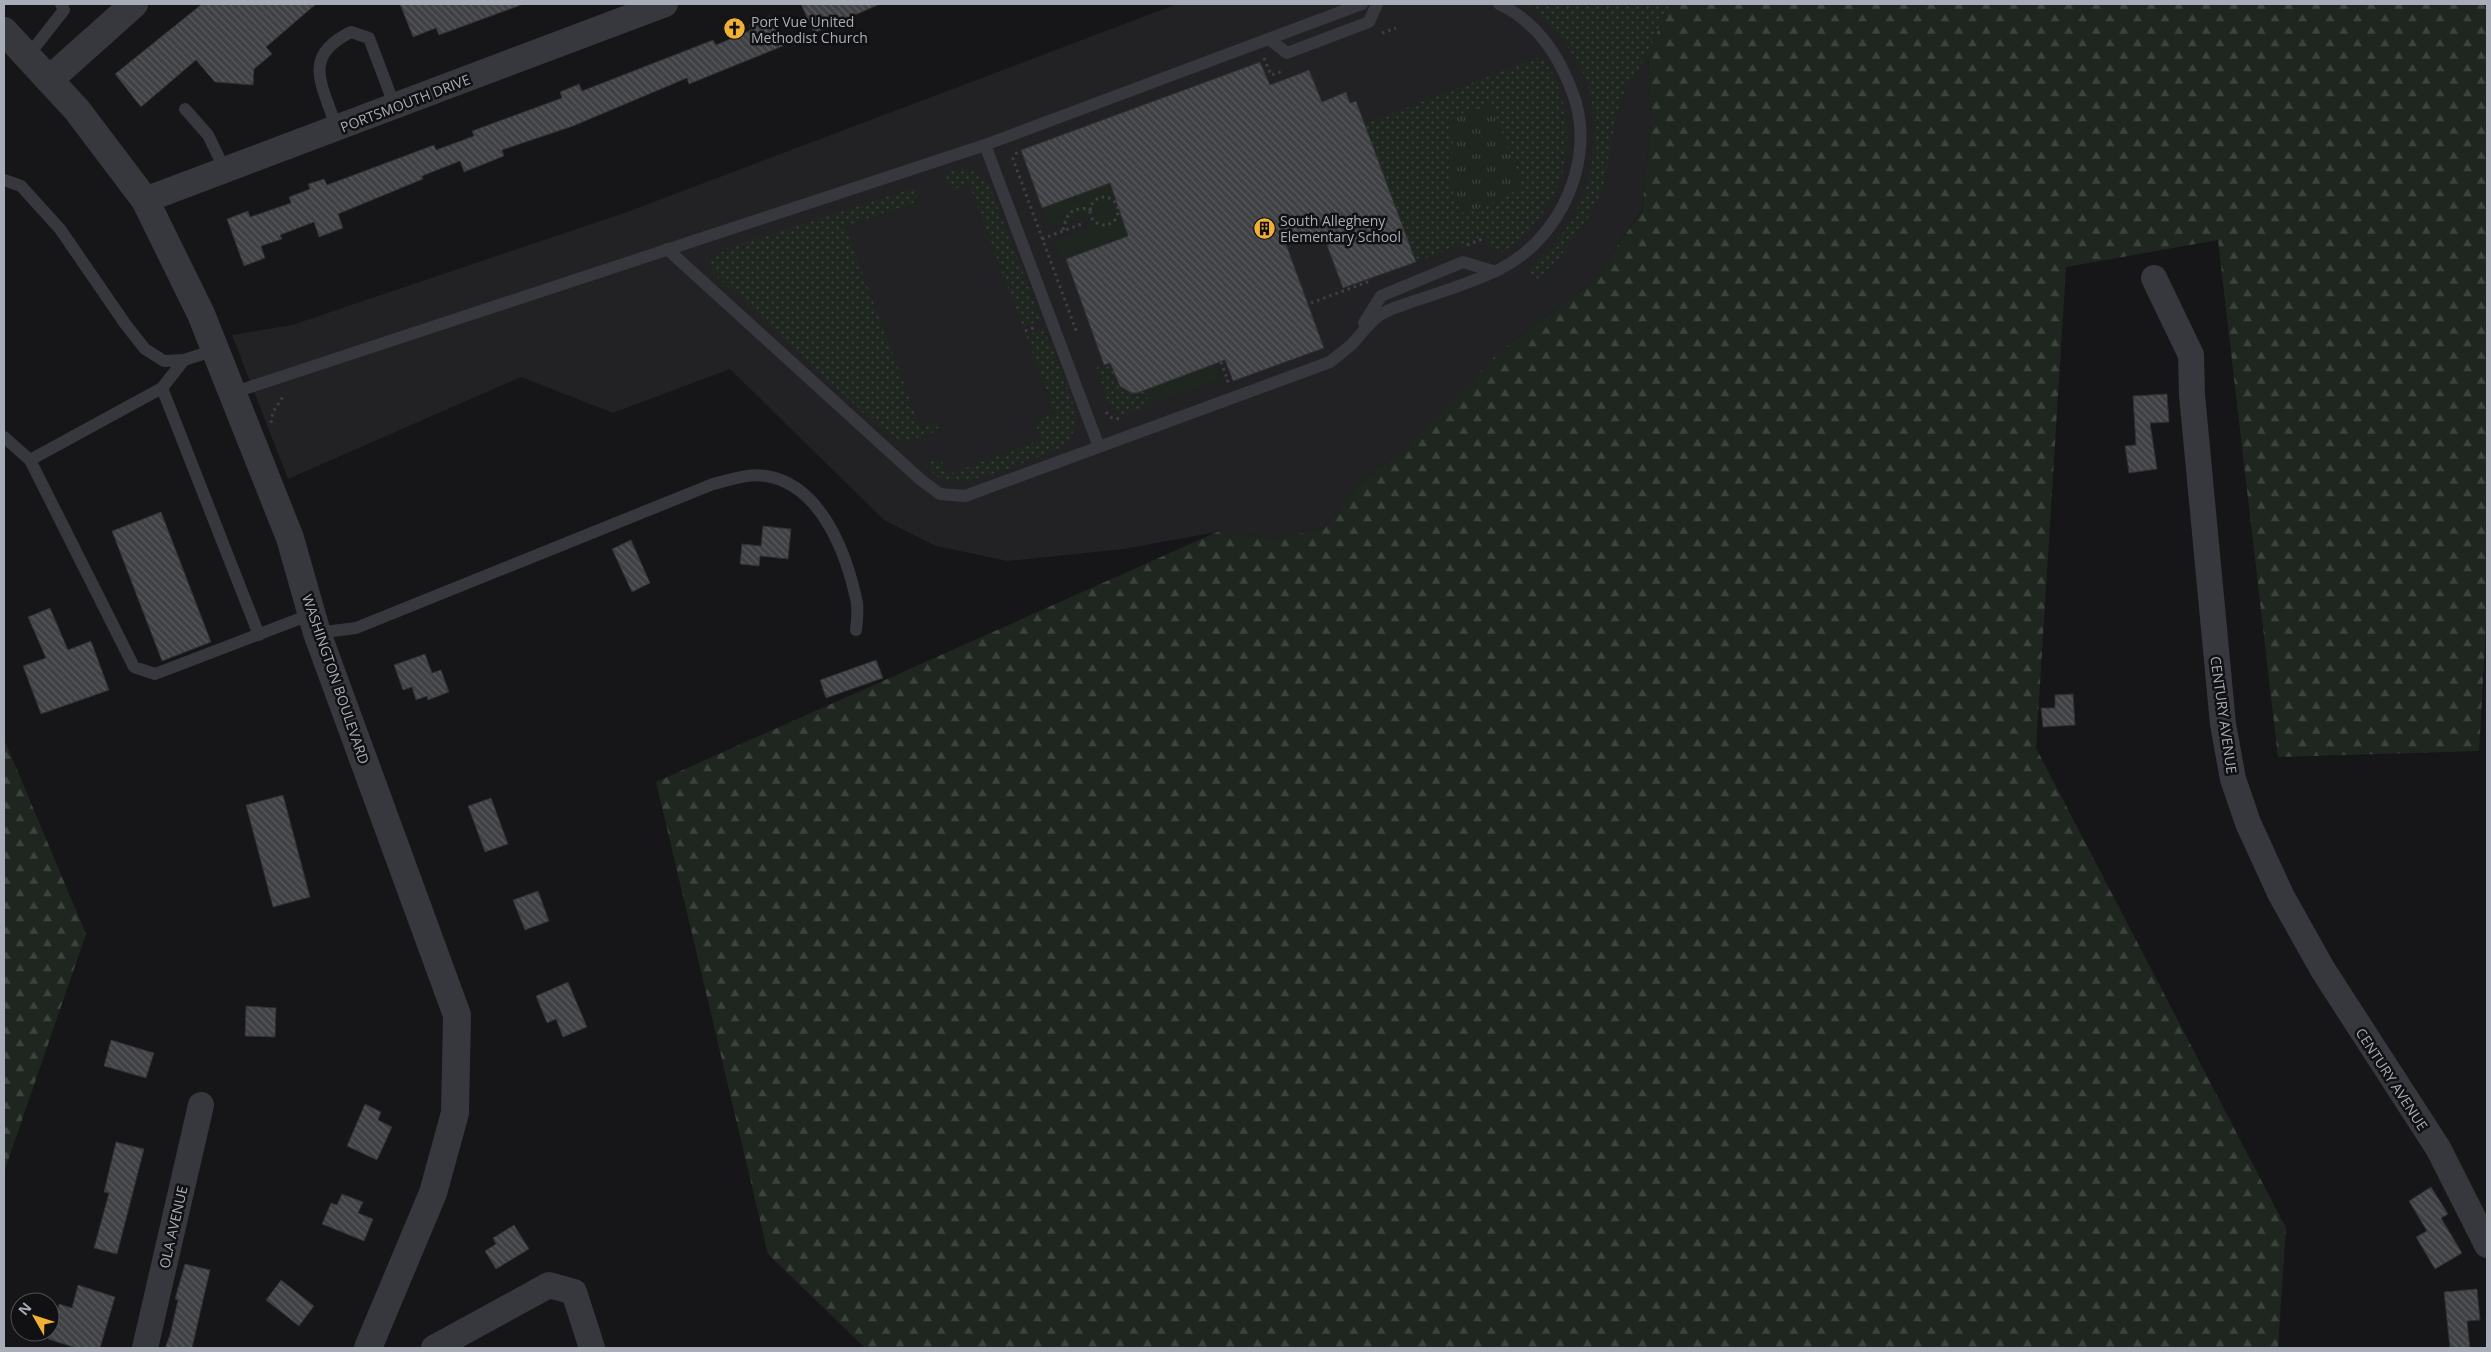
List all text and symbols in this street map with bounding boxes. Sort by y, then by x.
place label: Port Vue United Methodist Church [751,12,868,47]
church icon: Port Vue United Methodist Church [723,17,747,41]
street label: PORTSMOUTH DRIVE [337,69,473,137]
place label: South Allegheny Elementary School [1280,211,1401,246]
building icon: South Allegheny Elementary School [1252,216,1276,240]
street label: WASHINGTON BOULEVARD [298,592,374,766]
street label: CENTURY AVENUE [2206,655,2242,775]
street label: CENTURY AVENUE [2352,1024,2432,1134]
street label: OLA AVENUE [154,1184,192,1270]
north arrow [10,1292,60,1342]
text: N [14,1298,35,1319]

